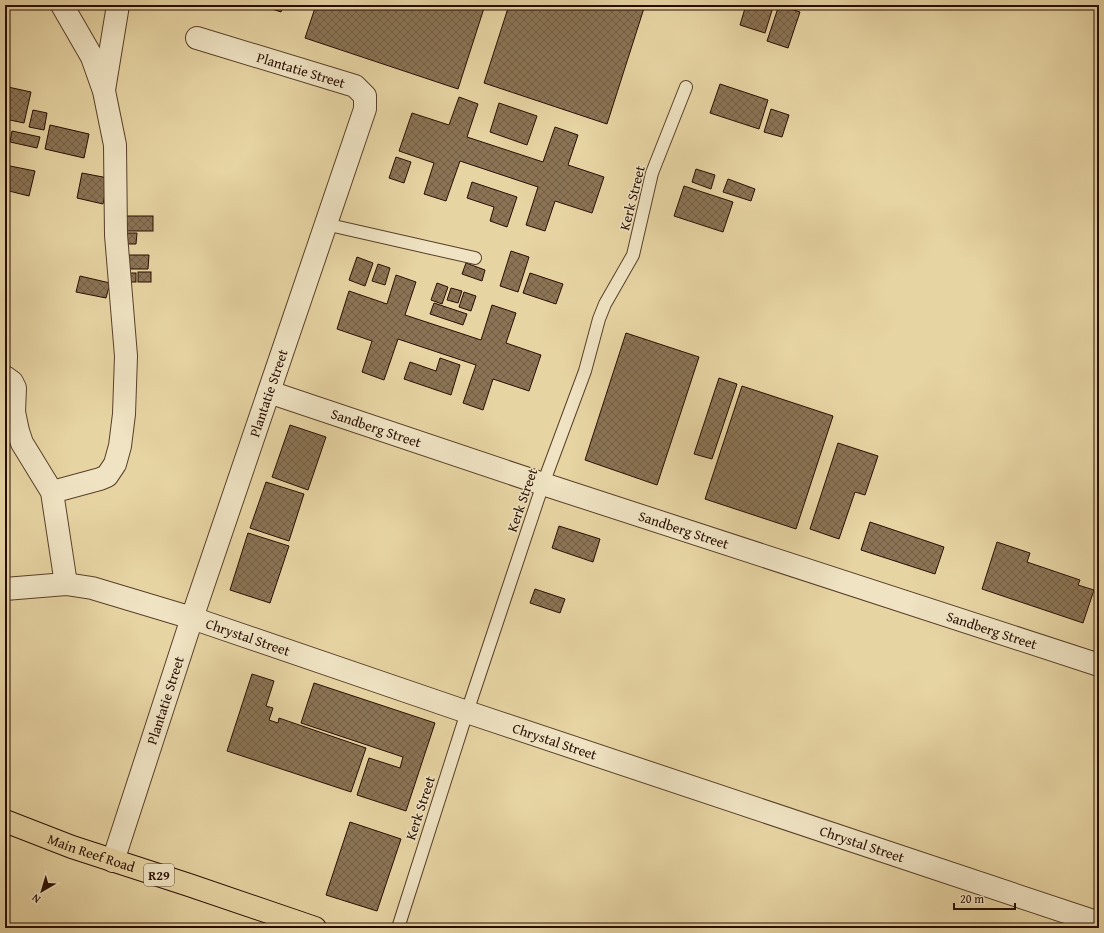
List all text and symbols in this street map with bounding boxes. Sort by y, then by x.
street label: Plantatie Street [254,47,348,93]
street label: Kerk Street [614,163,650,233]
street label: Plantatie Street [244,347,293,440]
street label: Sandberg Street [328,404,424,452]
street label: Kerk Street [502,465,542,535]
street label: Sandberg Street [636,506,732,554]
street label: Sandberg Street [944,606,1040,654]
street label: Chrystal Street [203,613,293,661]
street label: Plantatie Street [142,654,189,747]
street label: Chrystal Street [510,718,600,765]
street label: Kerk Street [400,773,440,843]
street label: Chrystal Street [817,820,907,867]
street label: Main Reef Road [45,828,138,877]
road number: R29 [144,864,174,886]
north arrow [22,871,62,911]
scale bar [954,885,1015,911]
text: N [28,890,44,907]
text: 20 m [960,890,984,907]

